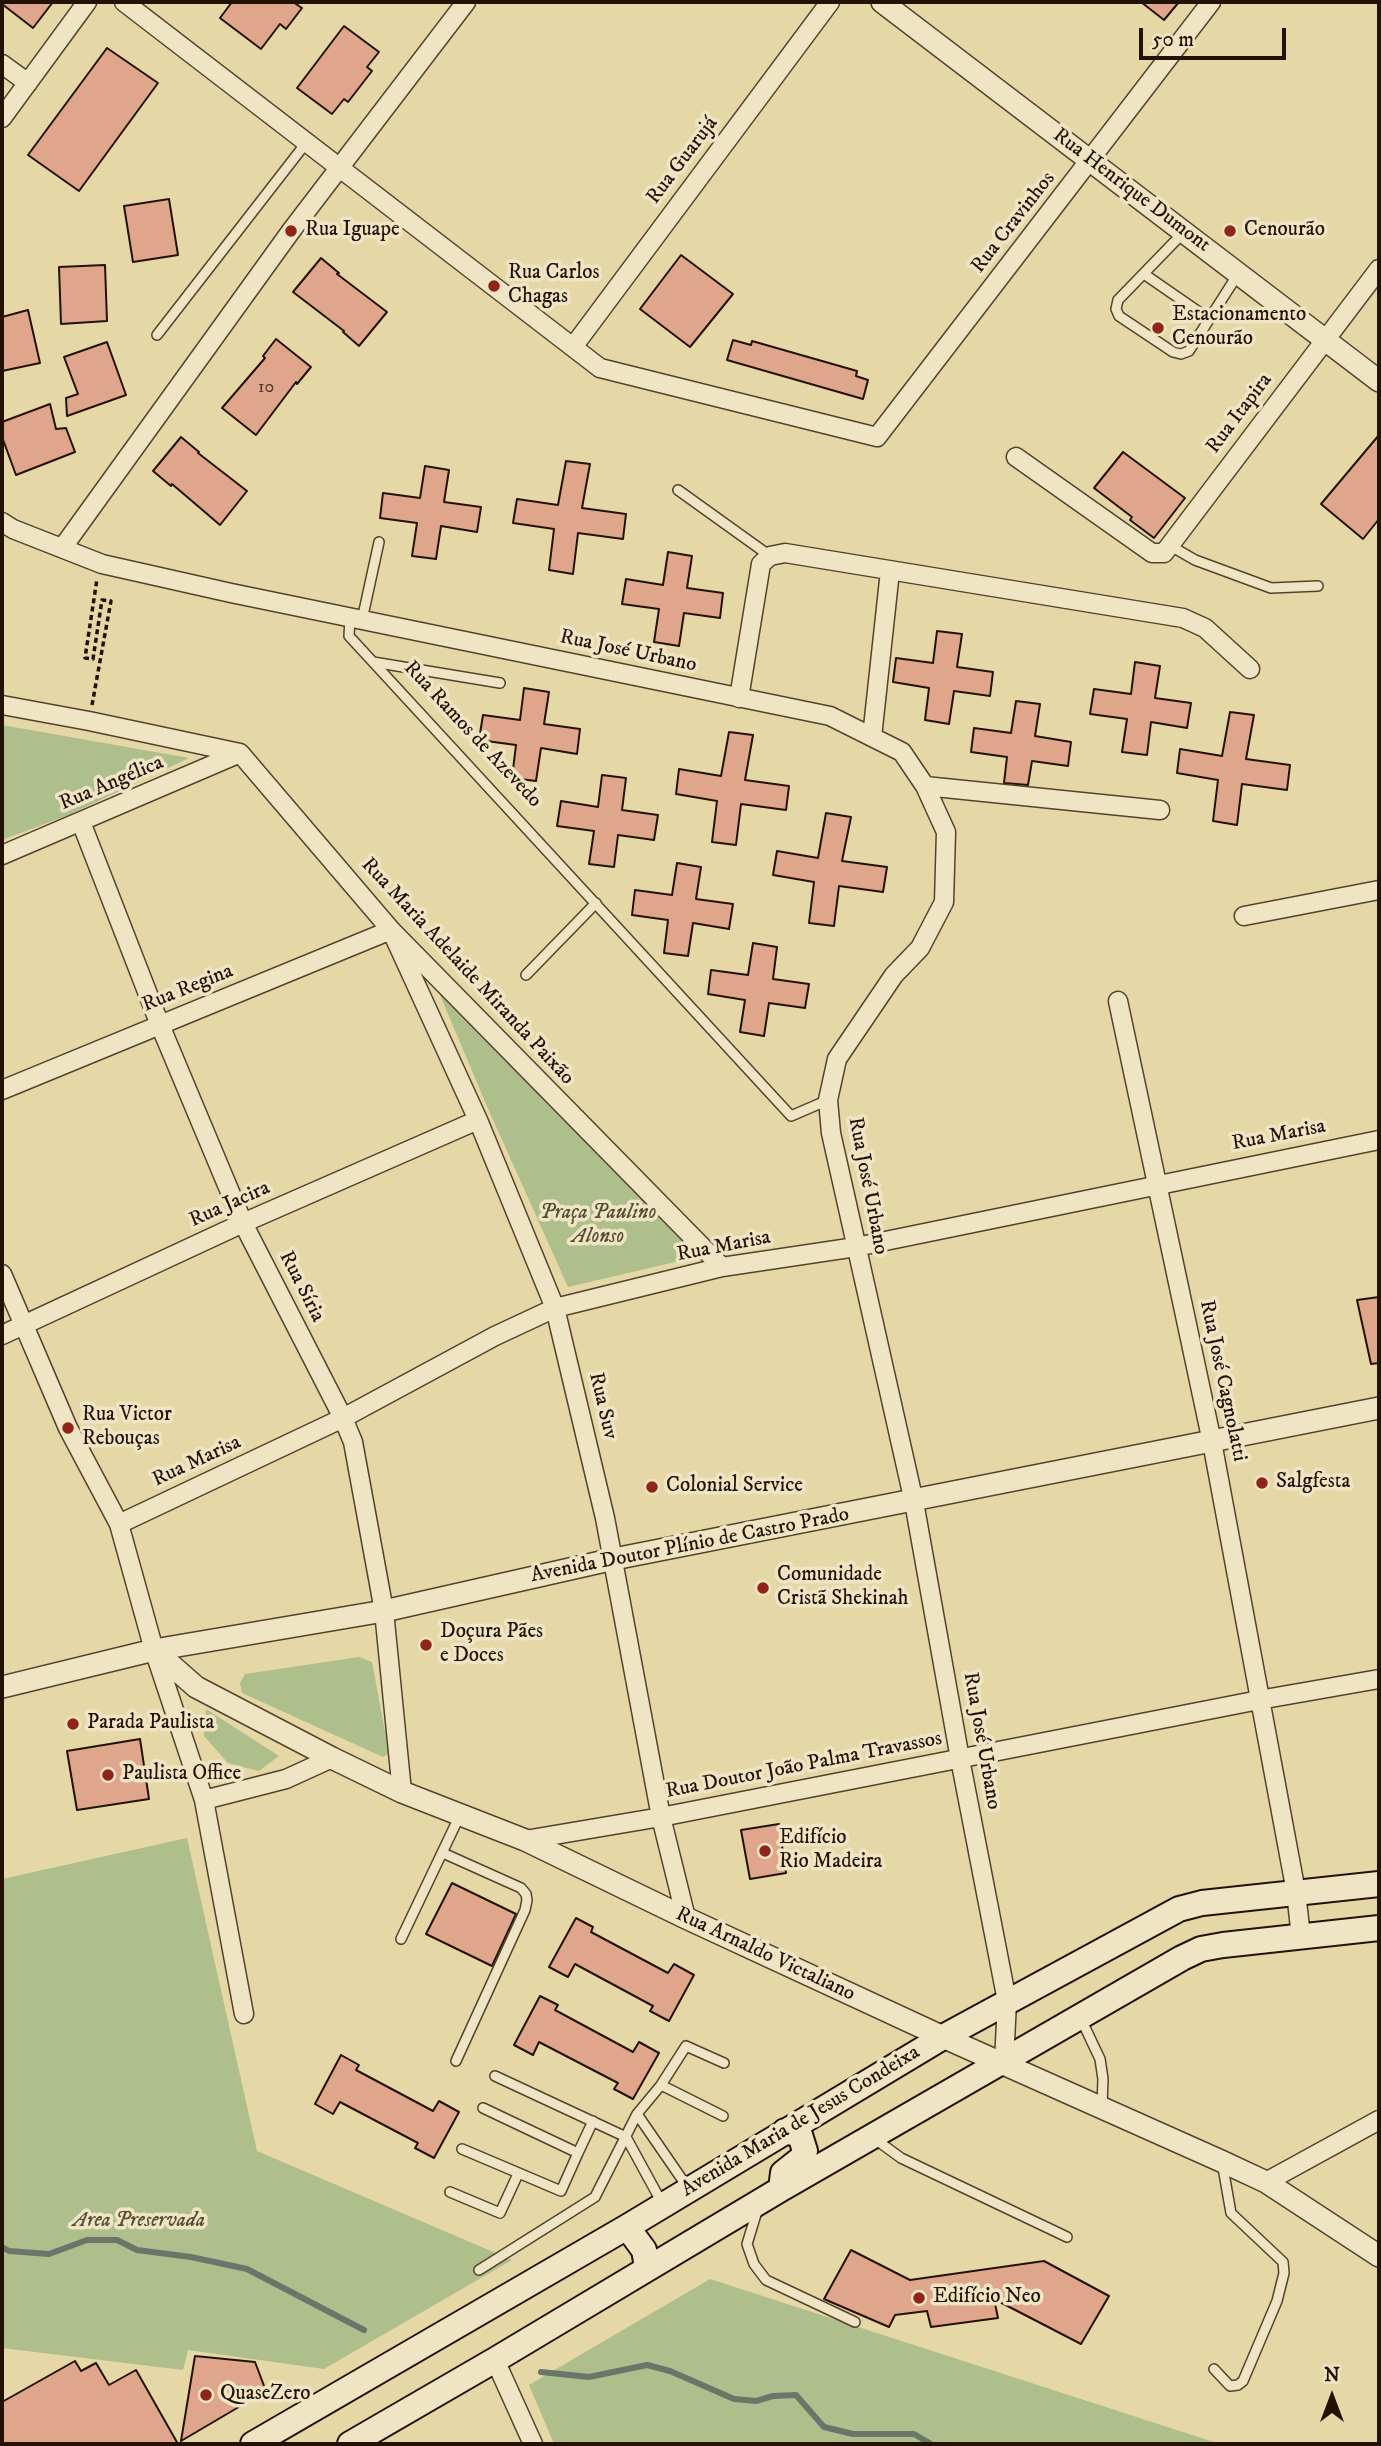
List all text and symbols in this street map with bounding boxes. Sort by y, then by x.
scale bar [1143,14,1290,58]
text: 50 m [1152,27,1194,53]
street label: Rua Guarujá [642,112,724,210]
street label: Rua Henrique Dumont [1047,124,1215,258]
street label: Rua Cravinhos [967,167,1061,279]
place label: Rua Iguape [305,218,400,244]
place label: Cenourão [1244,218,1325,244]
marker: Rua Iguape [283,223,299,239]
marker: Cenourão [1222,223,1238,239]
place label: Rua Carlos Chagas [508,261,600,311]
marker: Rua Carlos Chagas [486,278,502,294]
place label: Estacionamento Cenourão [1172,303,1306,353]
marker: Estacionamento Cenourão [1150,320,1166,336]
street label: Rua Itapira [1202,369,1278,459]
house number: 10 [258,377,274,399]
street label: Rua José Urbano [557,625,699,679]
street label: Rua Ramos de Azevedo [398,656,546,814]
street label: Rua Angélica [56,751,168,817]
street label: Rua Maria Adelaide Miranda Paixão [355,853,579,1091]
street label: Rua Regina [139,959,237,1019]
street label: Rua José Urbano [841,1115,893,1257]
street label: Rua Marisa [1230,1115,1328,1157]
street label: Rua Jacira [186,1176,274,1234]
park label: Praça Paulino Alonso [540,1201,656,1251]
street label: Rua Marisa [675,1226,773,1268]
street label: Rua Síria [272,1247,330,1327]
street label: Rua José Cagnolatti [1193,1298,1251,1464]
street label: Rua Suv [582,1370,622,1442]
place label: Rua Victor Rebouças [82,1403,172,1453]
marker: Rua Victor Rebouças [60,1420,76,1436]
street label: Rua Marisa [149,1431,245,1493]
place label: Salgfesta [1276,1470,1350,1496]
place label: Colonial Service [666,1474,803,1500]
marker: Salgfesta [1254,1475,1270,1491]
marker: Colonial Service [644,1479,660,1495]
street label: Avenida Doutor Plínio de Castro Prado [529,1503,851,1589]
place label: Comunidade Cristã Shekinah [777,1563,909,1613]
marker: Comunidade Cristã Shekinah [755,1580,771,1596]
place label: Doçura Pães e Doces [440,1620,543,1670]
marker: Doçura Pães e Doces [418,1637,434,1653]
street label: Rua José Urbano [957,1670,1005,1812]
place label: Parada Paulista [87,1711,214,1737]
marker: Parada Paulista [65,1716,81,1732]
street label: Rua Doutor João Palma Travassos [664,1727,944,1805]
place label: Paulista Office [122,1762,241,1788]
marker: Paulista Office [100,1767,116,1783]
place label: Edifício Rio Madeira [779,1826,883,1876]
marker: Edifício Rio Madeira [757,1843,773,1859]
street label: Rua Arnaldo Victaliano [671,1902,859,2008]
street label: Avenida Maria de Jesus Condeixa [677,2041,925,2203]
park label: Area Preservada [73,2209,205,2235]
place label: Edifício Neo [933,2285,1041,2311]
marker: Edifício Neo [911,2290,927,2306]
north arrow [1297,2362,1367,2432]
text: N [1324,2364,1340,2387]
place label: QuaseZero [220,2382,311,2408]
marker: QuaseZero [198,2387,214,2403]

